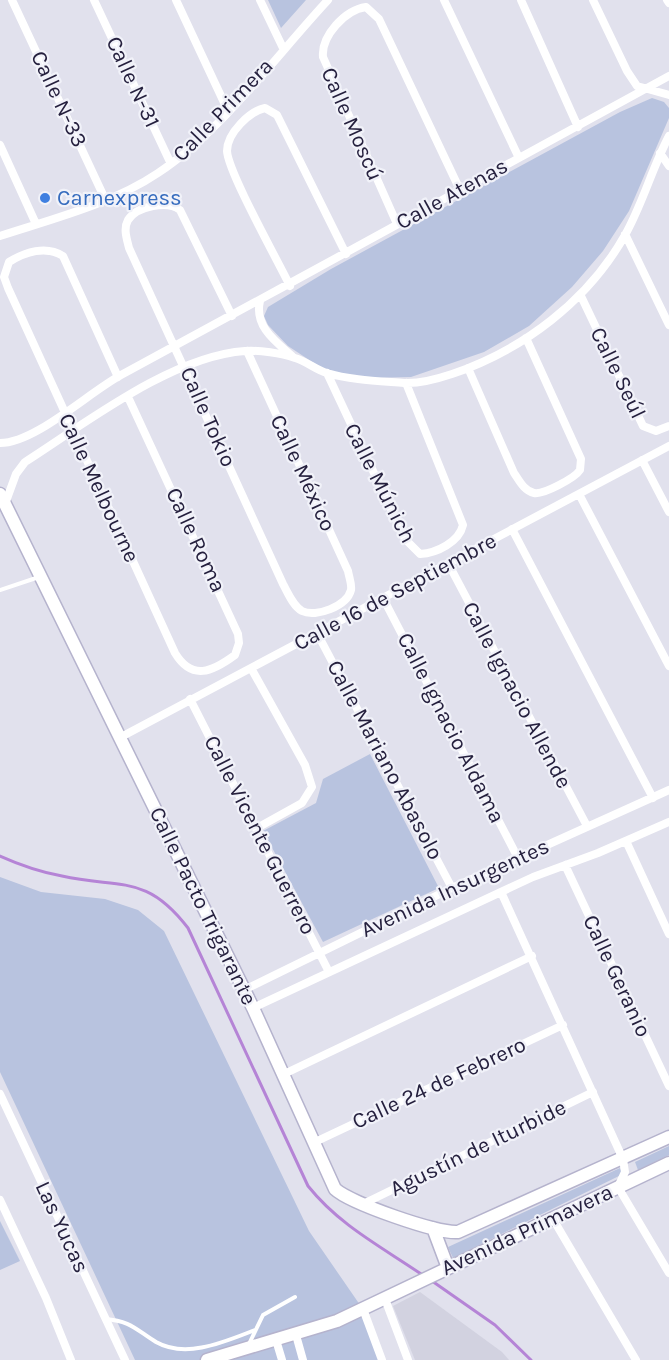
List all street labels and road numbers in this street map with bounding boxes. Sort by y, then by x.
street label: Calle N-31 [101,32,165,132]
street label: Calle N-33 [25,47,93,151]
street label: Calle Primera [167,53,279,167]
street label: Calle Moscú [315,63,389,185]
street label: Calle Atenas [392,153,512,235]
street label: Calle Seúl [585,323,651,423]
street label: Calle Tokio [174,363,242,471]
street label: Calle Melbourne [53,409,145,567]
street label: Calle México [265,411,341,535]
street label: Calle Múnich [339,419,421,547]
street label: Calle Roma [160,483,232,597]
street label: Calle 16 de Septiembre [289,528,501,656]
street label: Calle Ignacio Allende [457,597,577,793]
street label: Calle Ignacio Aldama [392,628,510,828]
street label: Calle Mariano Abasolo [321,656,449,864]
street label: Calle Vicente Guerrero [198,731,322,939]
street label: Calle Pacto Trigarante [144,803,262,1009]
street label: Avenida Insurgentes [357,833,553,943]
street label: Calle Geranio [577,911,657,1041]
street label: Calle 24 de Febrero [348,1031,530,1135]
street label: Agustín de Iturbide [386,1094,570,1202]
street label: Las Yucas [29,1177,95,1277]
street label: Avenida Primavera [437,1179,617,1281]

